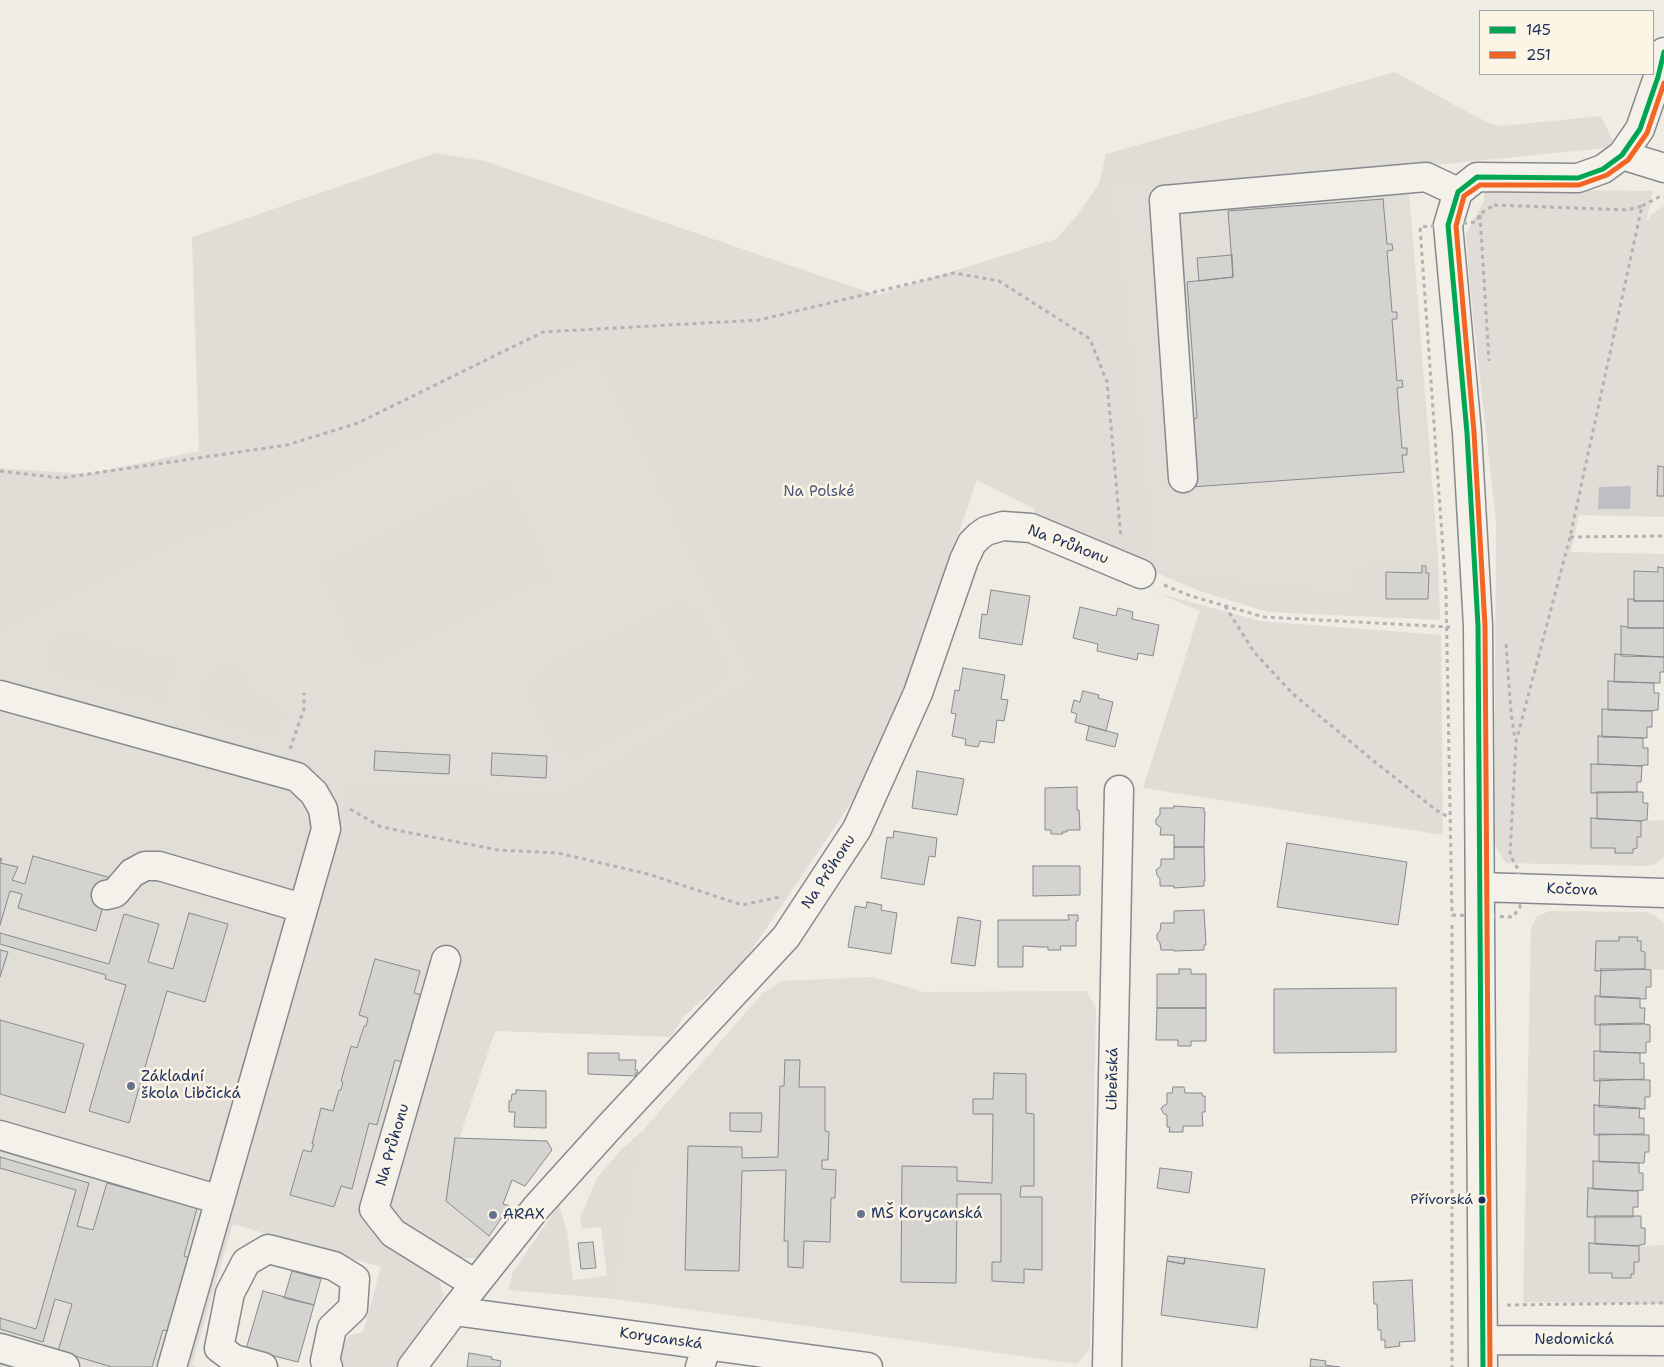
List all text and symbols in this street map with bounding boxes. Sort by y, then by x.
legend [1479,10,1654,75]
text: 145 [1526,20,1551,40]
text: 251 [1526,45,1551,65]
park label: Na Polské [783,483,855,501]
street label: Na Průhonu [1025,521,1111,569]
street label: Na Průhonu [798,831,860,913]
street label: Kočova [1546,880,1598,900]
street label: Libeňská [1103,1047,1123,1111]
place label: Základní škola Libčická [141,1068,241,1103]
marker: Základní škola Libčická [125,1080,137,1092]
street label: Na Průhonu [373,1102,413,1188]
place label: Přívorská [1410,1192,1473,1208]
marker: Přívorská [1477,1195,1487,1205]
place label: MŠ Korycanská [871,1205,982,1223]
place label: ARAX [503,1206,545,1224]
marker: MŠ Korycanská [855,1208,867,1220]
marker: ARAX [487,1209,499,1221]
street label: Korycanská [618,1324,704,1354]
street label: Nedomická [1534,1331,1614,1349]

